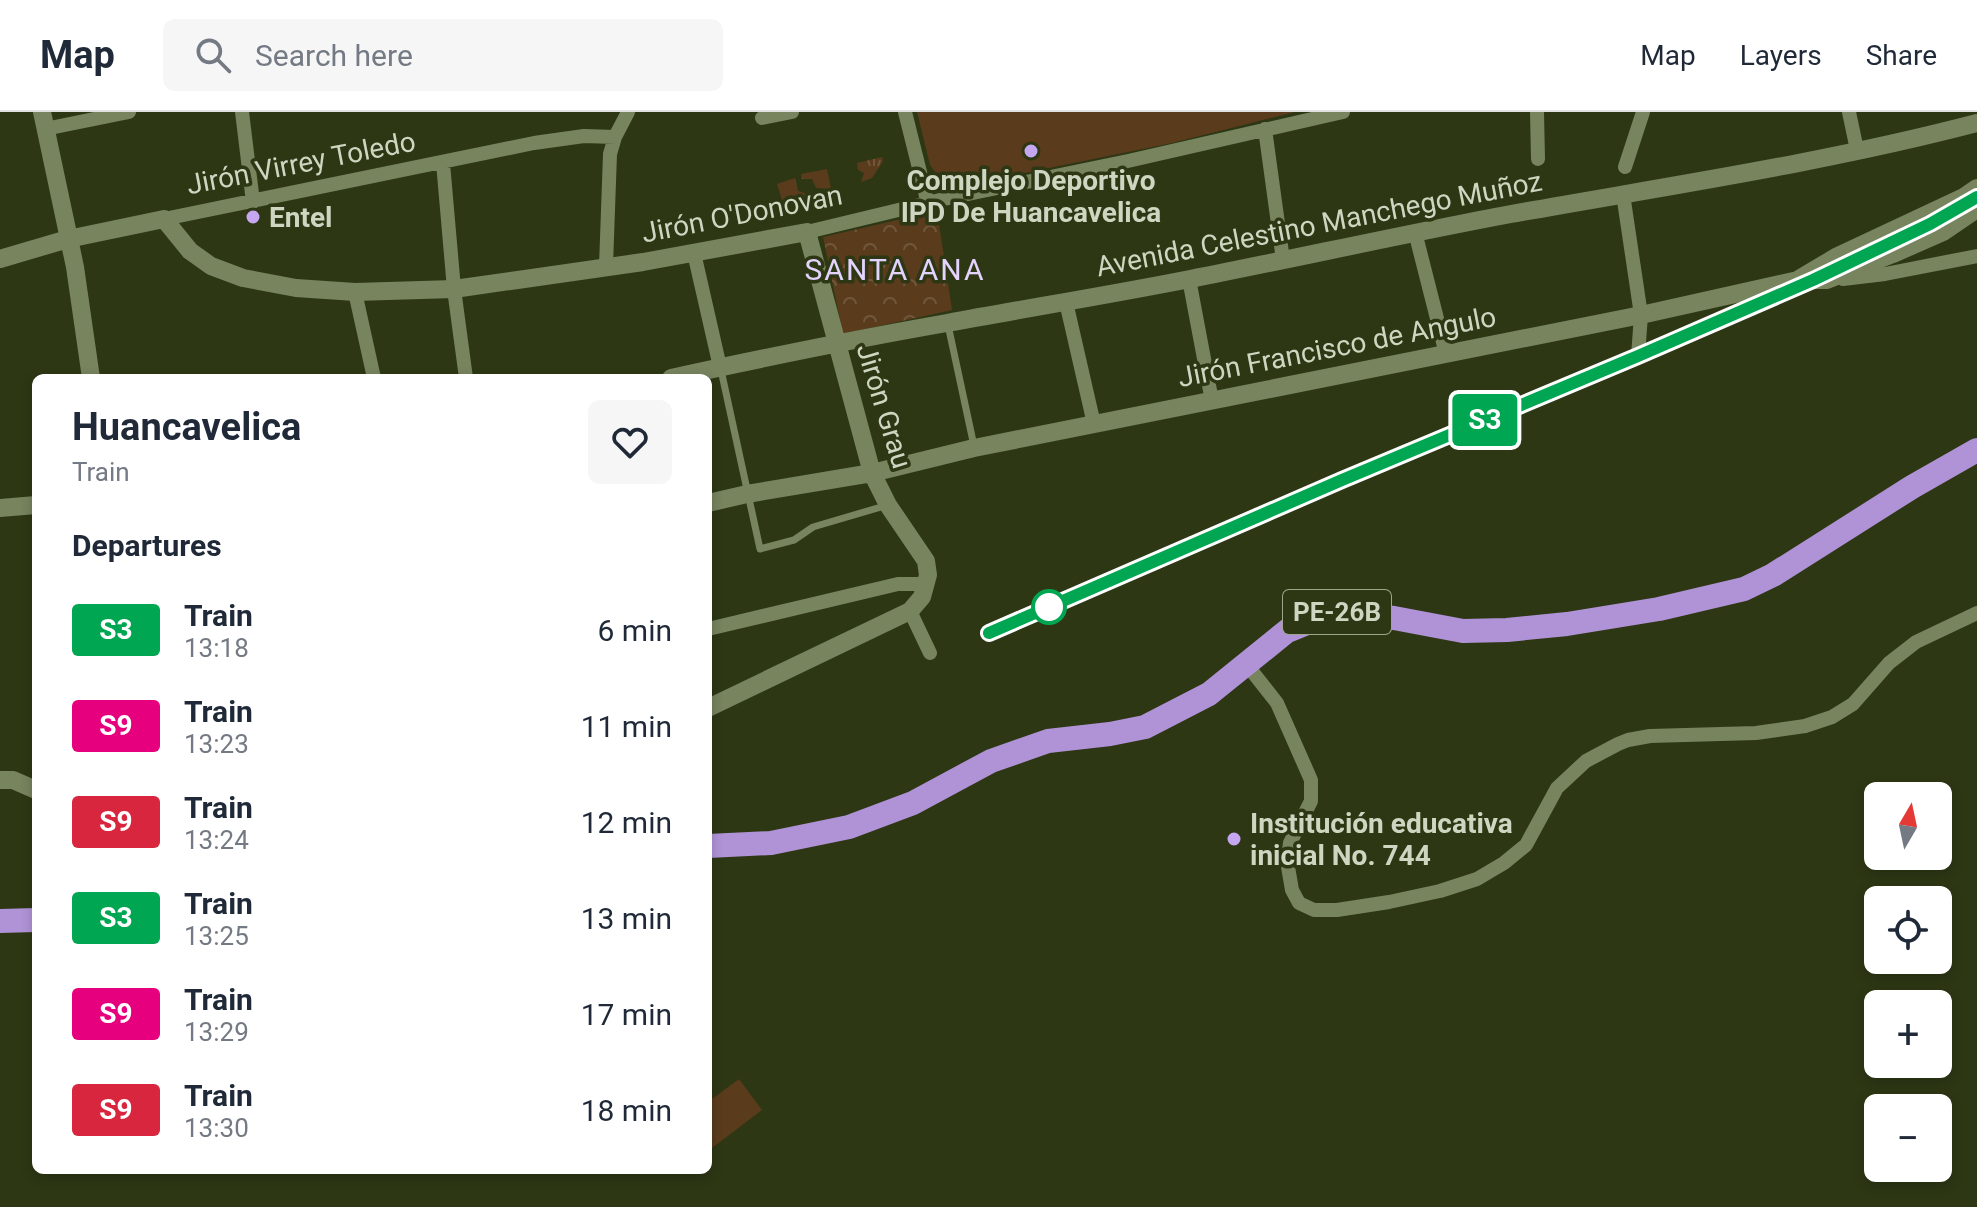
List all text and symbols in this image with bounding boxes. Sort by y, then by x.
search box [163,19,723,91]
text: Map [40,33,115,77]
icon: search [191,33,235,77]
text: Search here [255,38,413,73]
text: Map [1640,39,1696,72]
text: Layers [1740,39,1822,72]
text: Share [1866,39,1937,72]
street label: Jirón Virrey Toledo [184,125,418,201]
marker: Complejo Deportivo IPD De Huancavelica [1022,142,1040,160]
place label: Complejo Deportivo IPD De Huancavelica [901,164,1161,229]
street label: Avenida Celestino Manchego Muñoz [1093,165,1545,283]
street label: Jirón O'Donovan [639,178,845,250]
place label: Entel [269,201,332,234]
marker: Entel [244,208,262,226]
district label: SANTA ANA [805,252,985,287]
street label: Jirón Francisco de Angulo [1175,300,1499,394]
street label: Jirón Grau [849,340,919,472]
line badge: S3 [1449,394,1521,446]
button: heart [588,400,672,484]
text: S3 [1468,403,1502,436]
text: Huancavelica [72,405,301,449]
text: Train [72,457,130,487]
text: Departures [72,528,222,563]
unlabelled marker [1032,590,1066,624]
road number: PE-26B [1283,590,1391,634]
text: Train [184,598,253,633]
text: S3 [99,613,133,646]
text: 6 min [598,613,672,648]
text: 13:18 [184,633,249,663]
text: Train [184,694,253,729]
text: S9 [99,709,133,742]
text: 11 min [581,709,672,744]
text: 13:23 [184,729,249,759]
north arrow [1864,782,1952,870]
map controls [1864,782,1952,1182]
text: Train [184,790,253,825]
text: S9 [99,805,133,838]
text: 12 min [581,805,672,840]
place label: Institución educativa inicial No. 744 [1250,807,1513,872]
text: 13:24 [184,825,249,855]
marker: Institución educativa inicial No. 744 [1225,830,1243,848]
text: Train [184,886,253,921]
button: locate [1864,886,1952,974]
text: S3 [99,901,133,934]
text: 13 min [581,901,672,936]
text: 13:25 [184,921,249,951]
text: Train [184,982,253,1017]
button: + [1864,990,1952,1078]
text: S9 [99,997,133,1030]
text: 17 min [581,997,672,1032]
text: 13:29 [184,1017,249,1047]
text: Train [184,1078,253,1113]
text: S9 [99,1093,133,1126]
text: 18 min [581,1093,672,1128]
button: − [1864,1094,1952,1182]
text: 13:30 [184,1113,249,1143]

